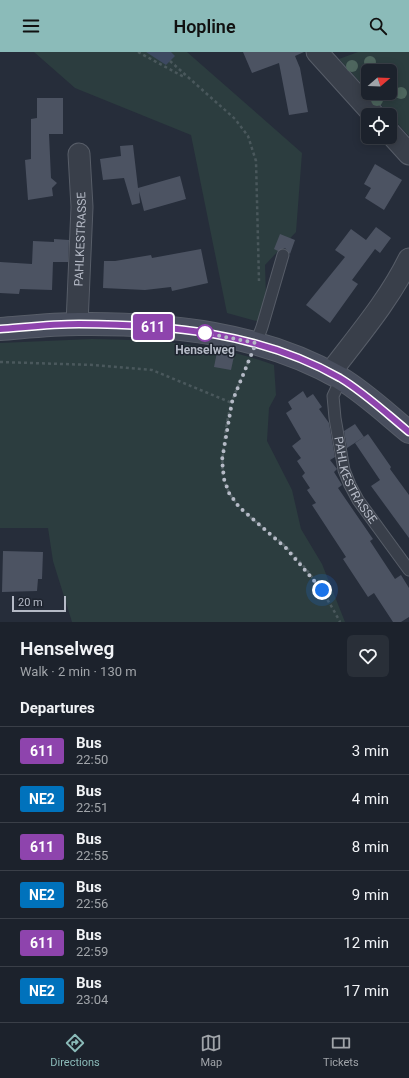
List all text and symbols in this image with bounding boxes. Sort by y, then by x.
icon: menu [20,15,42,37]
icon: search [367,15,389,37]
text: Hopline [173,16,236,37]
north arrow [361,64,397,100]
map controls [361,64,397,144]
button: locate [361,108,397,144]
street label: PAHLKESTRASSE [72,191,89,287]
line badge: 611 [130,314,176,340]
text: 611 [141,319,165,335]
marker: Henselweg [196,324,214,342]
place label: Henselweg [175,343,235,357]
street label: PAHLKESTRASSE [331,435,380,526]
your location [312,580,332,600]
scale bar [12,594,66,613]
text: 20 m [18,596,43,609]
button: heart [347,635,389,677]
text: Henselweg [20,637,114,660]
text: Walk · 2 min · 130 m [20,664,137,679]
text: Departures [20,699,95,717]
text: Bus [76,734,102,752]
text: 3 min [352,742,389,760]
text: 611 [30,743,54,759]
text: 22:50 [76,752,108,767]
text: Bus [76,782,102,800]
text: 4 min [352,790,389,808]
text: NE2 [29,791,55,807]
text: 22:51 [76,800,108,815]
text: Bus [76,830,102,848]
text: 8 min [352,838,389,856]
text: 611 [30,839,54,855]
text: 22:55 [76,848,108,863]
text: Bus [76,878,102,896]
text: 9 min [352,886,389,904]
text: NE2 [29,887,55,903]
text: 22:56 [76,896,108,911]
text: Bus [76,926,102,944]
text: 12 min [343,934,389,952]
text: 611 [30,935,54,951]
text: 22:59 [76,944,108,959]
text: Bus [76,974,102,992]
text: 17 min [343,982,389,1000]
text: NE2 [29,983,55,999]
text: 23:04 [76,992,108,1007]
tab: Directions [50,1032,100,1069]
tab: Map [200,1032,222,1069]
tab: Tickets [323,1032,359,1069]

